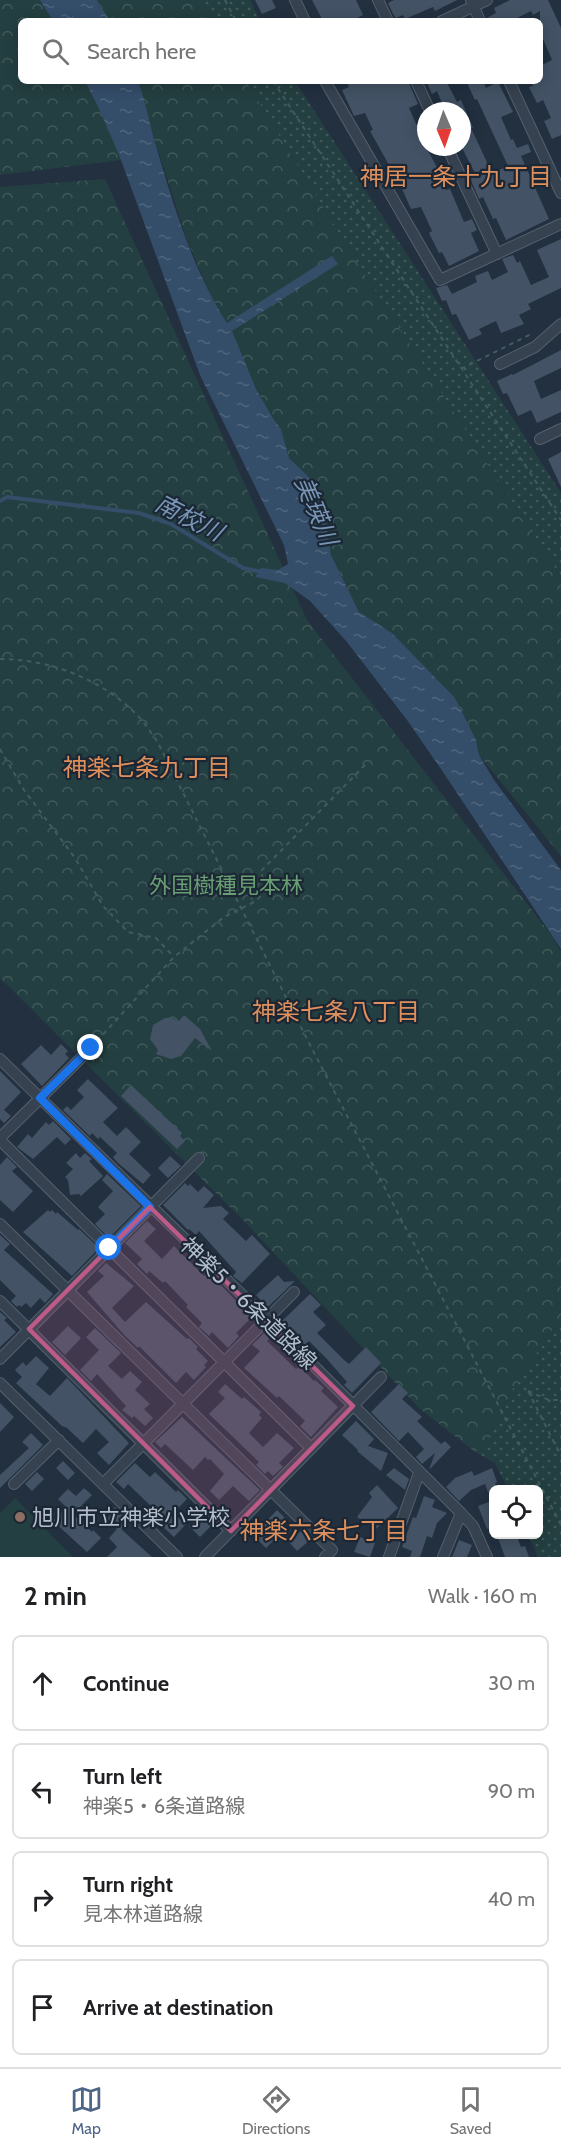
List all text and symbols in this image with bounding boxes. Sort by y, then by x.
search box [18,18,543,84]
icon: search [39,35,72,68]
text: Search here [87,38,196,65]
north arrow [417,102,471,156]
district label: 神居一条十九丁目 [360,162,552,191]
water label: 美瑛川 [289,472,345,552]
water label: 南校川 [151,488,231,548]
district label: 神楽七条九丁目 [63,753,231,782]
park label: 外国樹種見本林 [149,872,303,899]
district label: 神楽七条八丁目 [252,997,420,1026]
route end [77,1034,103,1060]
street label: 神楽5・6条道路線 [175,1232,322,1375]
route start [95,1234,121,1260]
map controls [489,1485,543,1539]
button: locate [489,1485,543,1539]
place label: 旭川市立神楽小学校 [32,1504,230,1531]
marker: 旭川市立神楽小学校 [13,1510,27,1524]
district label: 神楽六条七丁目 [240,1516,408,1545]
text: 2 min [24,1580,87,1612]
text: Walk · 160 m [428,1584,537,1608]
icon: ahead [26,1667,59,1700]
text: Continue [83,1670,169,1697]
text: 30 m [488,1671,535,1695]
text: Turn left [83,1763,162,1790]
icon: left [26,1775,59,1808]
text: 90 m [488,1779,535,1803]
text: 神楽5・6条道路線 [83,1794,245,1818]
text: Turn right [83,1871,173,1898]
icon: right [26,1883,59,1916]
text: 40 m [487,1887,535,1911]
text: 見本林道路線 [83,1902,203,1926]
icon: arrive [26,1991,59,2024]
text: Arrive at destination [83,1994,273,2021]
tab: Map [70,2083,103,2138]
tab: Directions [242,2083,310,2138]
tab: Saved [450,2083,491,2138]

